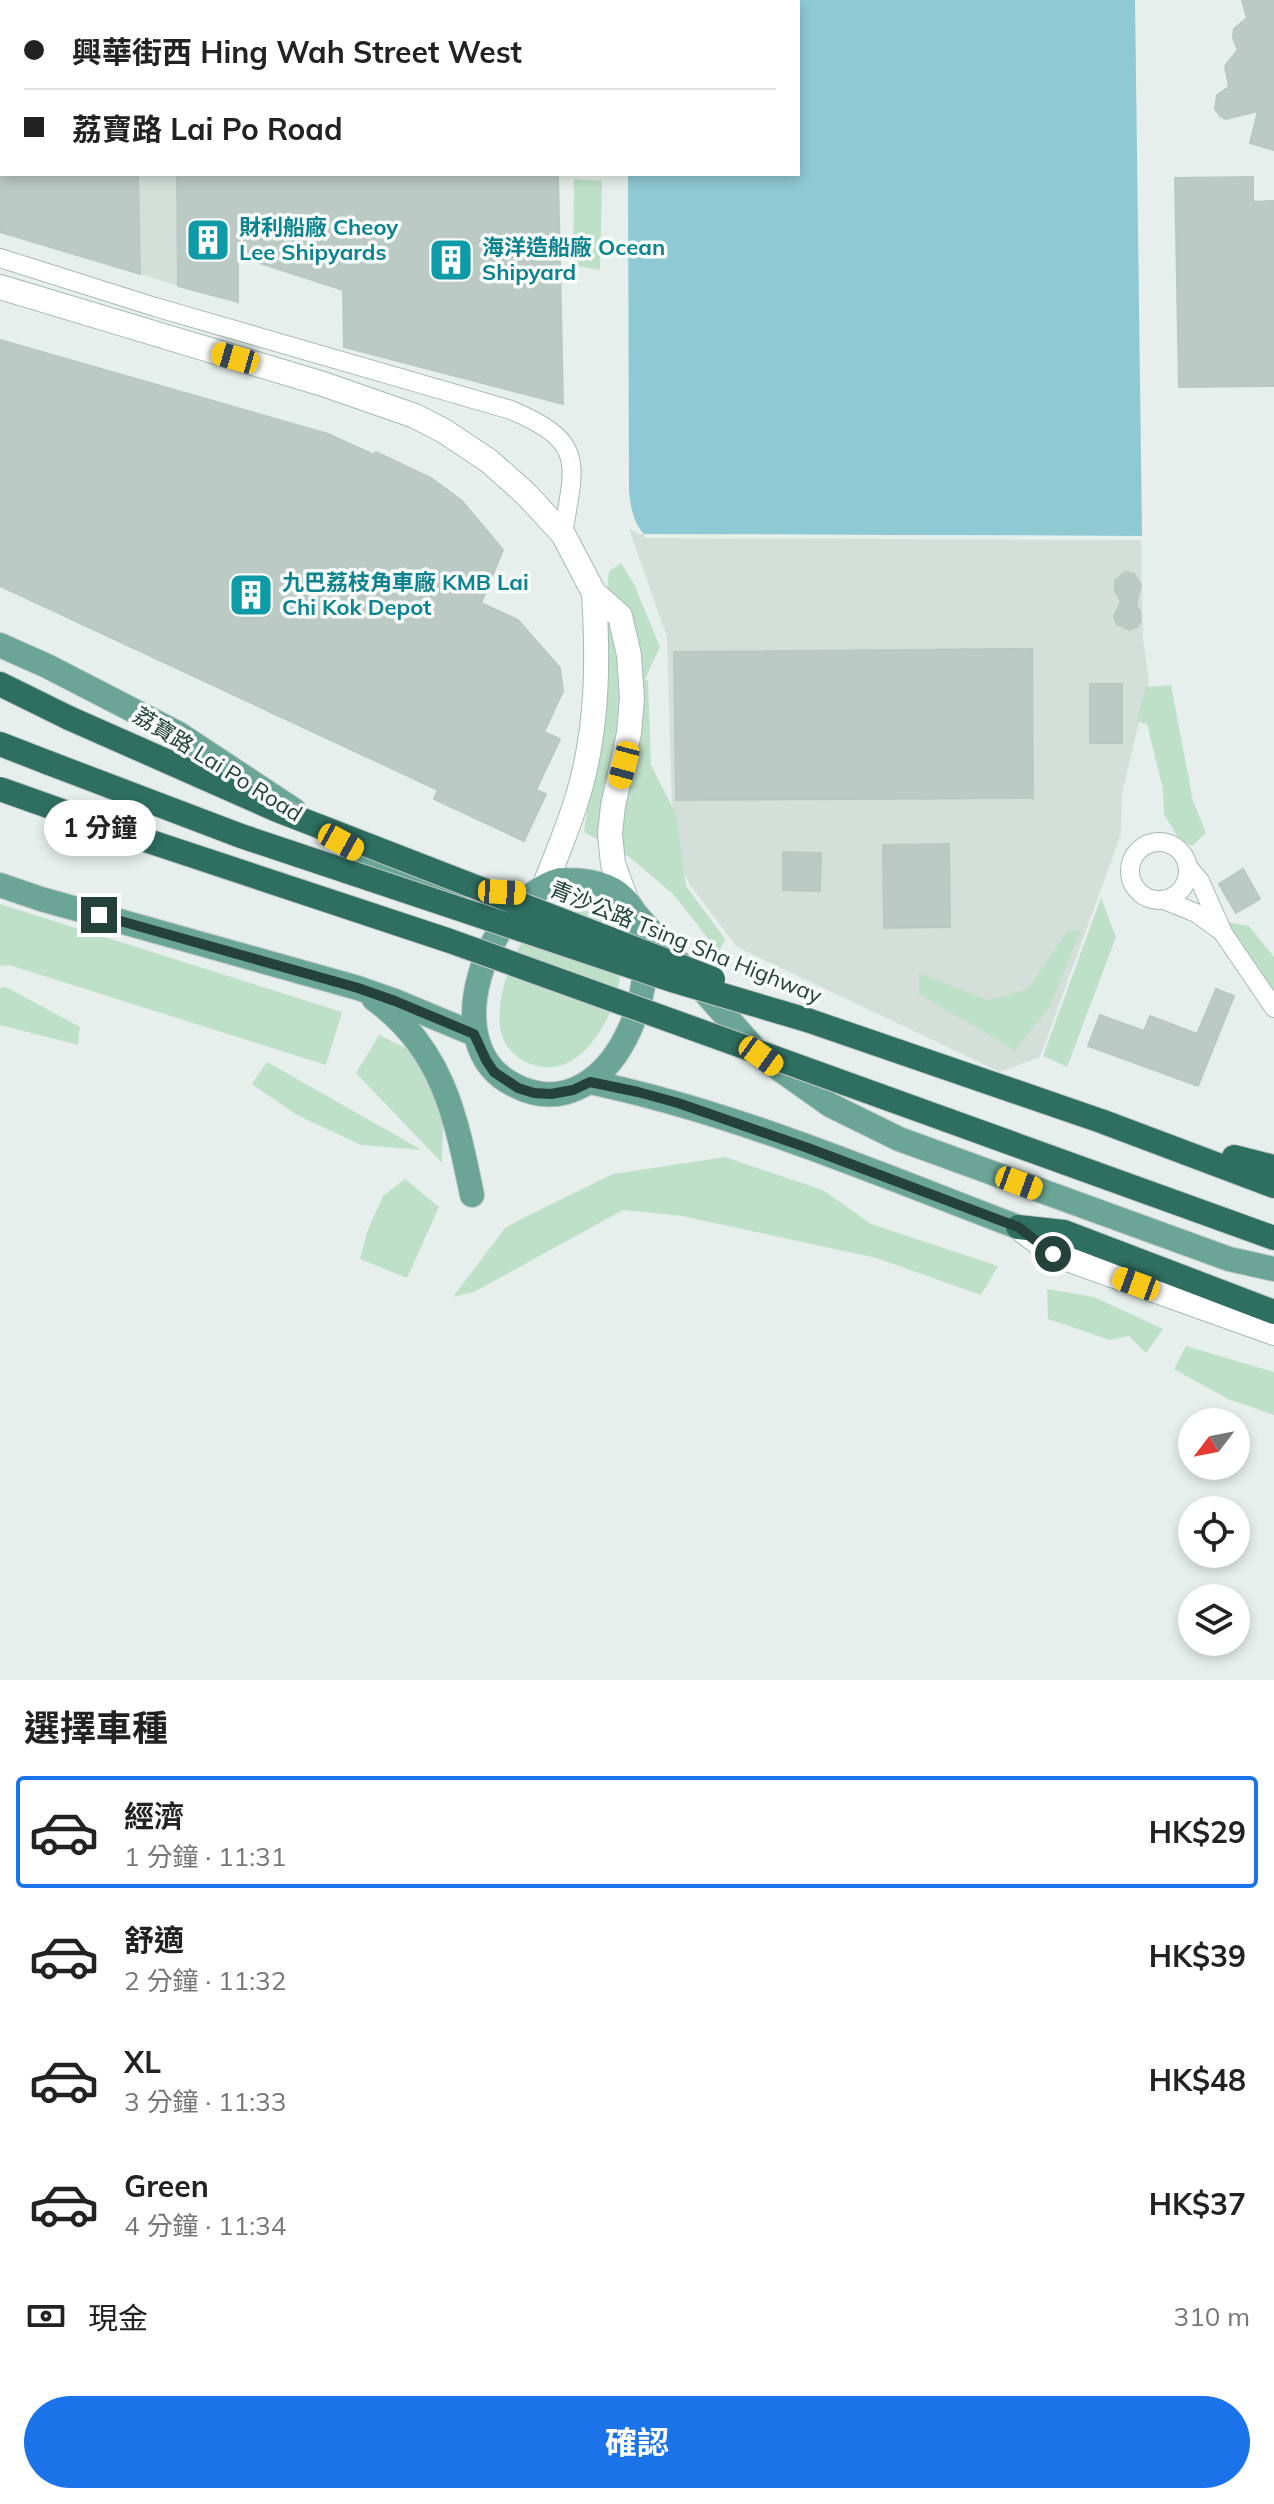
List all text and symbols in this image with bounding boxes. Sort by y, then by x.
text: 興華街西 Hing Wah Street West [72,33,522,71]
text: 荔寶路 Lai Po Road [72,110,343,148]
place label: 財利船廠 Cheoy Lee Shipyards [239,213,398,266]
building icon: 財利船廠 Cheoy Lee Shipyards [184,216,232,264]
place label: 海洋造船廠 Ocean Shipyard [482,233,665,286]
building icon: 海洋造船廠 Ocean Shipyard [427,236,475,284]
car [209,340,261,376]
place label: 九巴荔枝角車廠 KMB Lai Chi Kok Depot [282,568,529,621]
building icon: 九巴荔枝角車廠 KMB Lai Chi Kok Depot [227,571,275,619]
street label: 荔寶路 Lai Po Road [128,701,308,827]
car [606,739,642,791]
callout: 1 分鐘 [43,799,155,855]
text: 1 分鐘 [63,811,137,844]
car [314,820,368,864]
street label: 青沙公路 Tsing Sha Highway [546,875,826,1010]
car [477,879,527,905]
route end [81,897,117,933]
car [735,1032,787,1080]
car [992,1164,1046,1202]
route start [1035,1236,1071,1272]
car [1109,1265,1163,1303]
north arrow [1178,1408,1250,1480]
map controls [1178,1408,1250,1656]
button: locate [1178,1496,1250,1568]
button: layers [1178,1584,1250,1656]
text: 選擇車種 [24,1705,168,1750]
icon: car [28,1796,100,1868]
text: 經濟 [124,1797,184,1835]
text: HK$29 [1149,1813,1246,1851]
text: 1 分鐘 · 11:31 [124,1840,286,1873]
icon: car [28,1920,100,1992]
text: 舒適 [124,1921,184,1959]
text: HK$39 [1149,1937,1246,1975]
text: 2 分鐘 · 11:32 [124,1964,286,1997]
text: XL [124,2043,161,2081]
icon: car [28,2044,100,2116]
text: HK$48 [1149,2061,1246,2099]
text: 3 分鐘 · 11:33 [124,2085,286,2118]
text: Green [124,2167,209,2205]
icon: car [28,2168,100,2240]
text: HK$37 [1149,2185,1246,2223]
text: 4 分鐘 · 11:34 [124,2209,286,2242]
icon: cash [24,2294,68,2338]
text: 現金 [88,2299,148,2337]
text: 310 m [1174,2300,1250,2333]
button: 確認 [24,2396,1250,2488]

